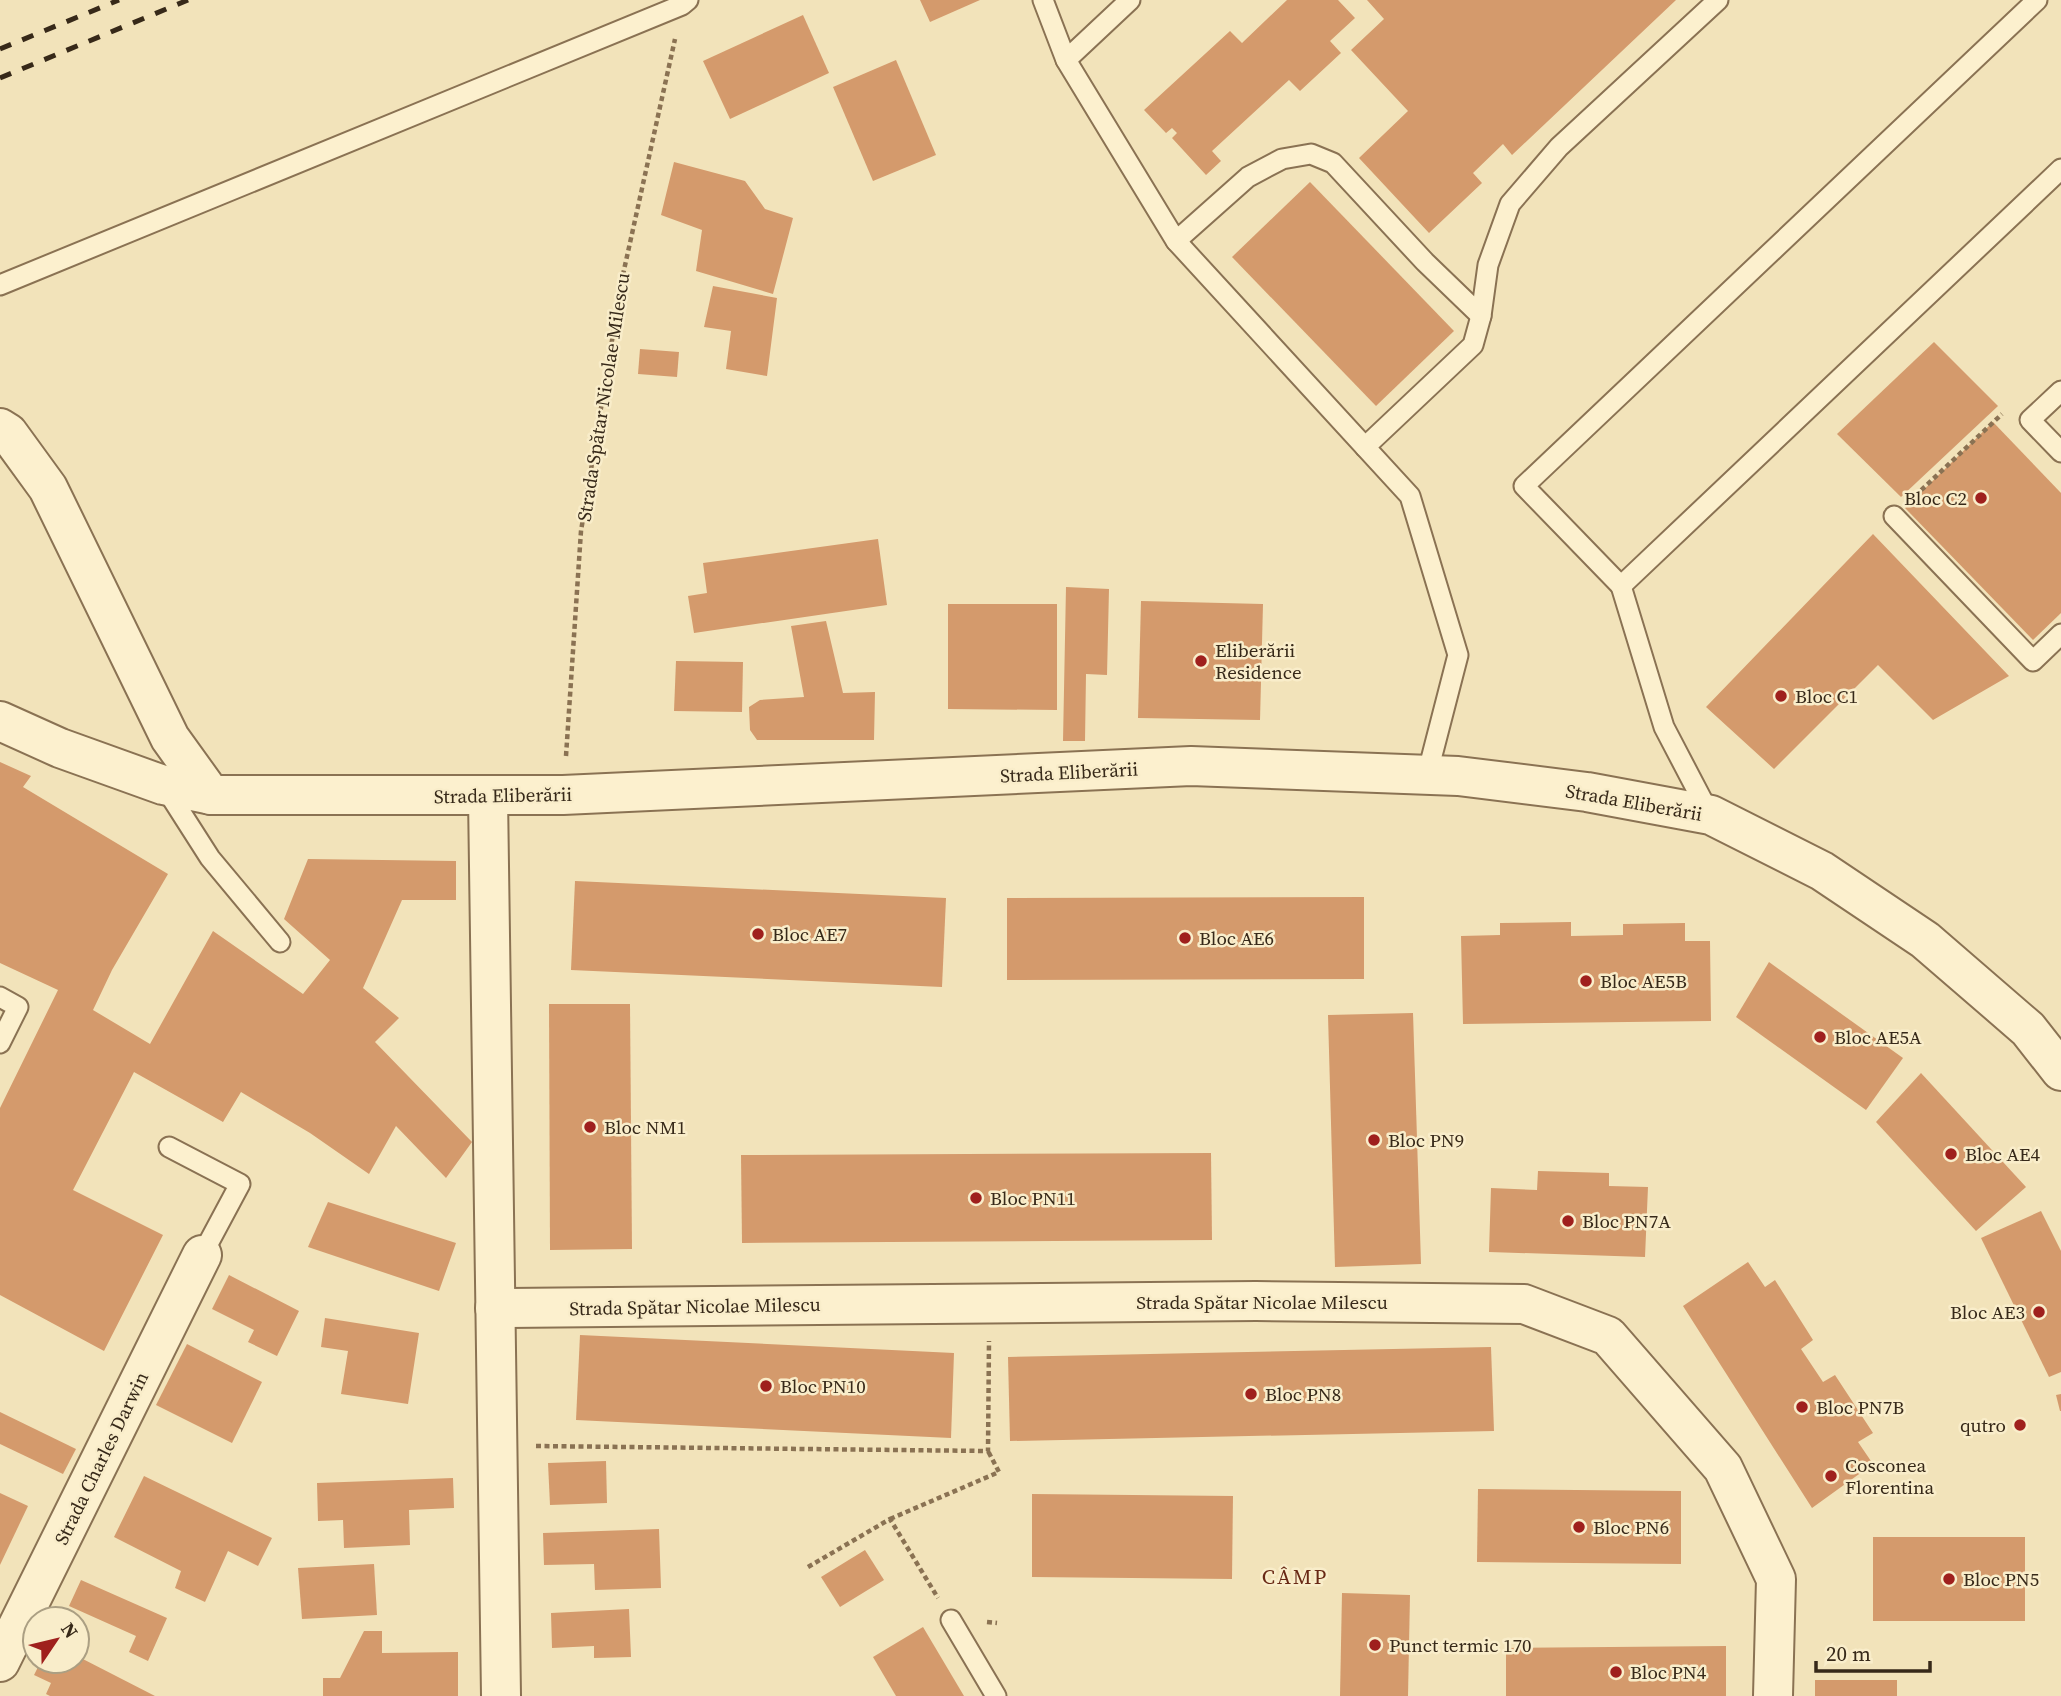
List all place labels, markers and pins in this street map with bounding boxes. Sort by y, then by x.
place label: Bloc C2 [1904,485,1967,511]
marker: Bloc C2 [1973,490,1989,506]
place label: Eliberării Residence [1215,637,1302,685]
marker: Eliberării Residence [1193,653,1209,669]
place label: Bloc C1 [1795,683,1858,709]
marker: Bloc C1 [1773,688,1789,704]
place label: Bloc AE7 [772,921,847,947]
place label: Bloc AE6 [1199,925,1274,951]
marker: Bloc AE7 [750,926,766,942]
marker: Bloc AE6 [1177,930,1193,946]
place label: Bloc AE5B [1600,968,1687,994]
marker: Bloc AE5B [1578,973,1594,989]
place label: Bloc AE5A [1834,1024,1922,1050]
marker: Bloc AE5A [1812,1029,1828,1045]
place label: Bloc NM1 [604,1114,686,1140]
marker: Bloc NM1 [582,1119,598,1135]
place label: Bloc PN9 [1388,1127,1464,1153]
marker: Bloc PN9 [1366,1132,1382,1148]
place label: Bloc AE4 [1965,1141,2040,1167]
marker: Bloc AE4 [1943,1146,1959,1162]
place label: Bloc PN11 [990,1185,1076,1211]
marker: Bloc PN11 [968,1190,984,1206]
place label: Bloc PN7A [1582,1208,1671,1234]
marker: Bloc PN7A [1560,1213,1576,1229]
place label: Bloc AE3 [1950,1299,2025,1325]
marker: Bloc AE3 [2031,1304,2047,1320]
place label: Bloc PN10 [780,1373,866,1399]
marker: Bloc PN10 [758,1378,774,1394]
place label: Bloc PN8 [1265,1381,1341,1407]
marker: Bloc PN8 [1243,1386,1259,1402]
place label: Bloc PN7B [1816,1394,1904,1420]
marker: Bloc PN7B [1794,1399,1810,1415]
place label: qutro [1960,1412,2006,1438]
marker: qutro [2012,1417,2028,1433]
place label: Cosconea Florentina [1845,1452,1934,1500]
marker: Cosconea Florentina [1823,1468,1839,1484]
place label: Bloc PN6 [1593,1514,1669,1540]
marker: Bloc PN6 [1571,1519,1587,1535]
place label: Bloc PN5 [1963,1566,2039,1592]
marker: Bloc PN5 [1941,1571,1957,1587]
place label: Punct termic 170 [1389,1632,1532,1658]
marker: Punct termic 170 [1367,1637,1383,1653]
place label: Bloc PN4 [1630,1659,1707,1685]
marker: Bloc PN4 [1608,1664,1624,1680]

